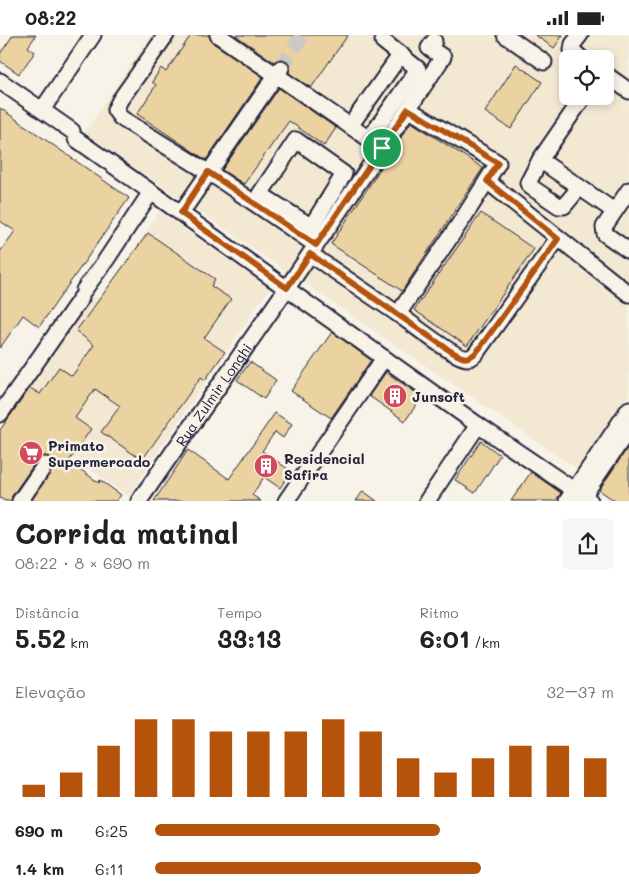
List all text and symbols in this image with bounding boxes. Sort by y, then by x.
text: 08:22 [25,5,76,30]
map controls [559,50,614,105]
button: locate [559,50,614,105]
pin [361,127,403,169]
icon: arrive [368,134,396,162]
street label: Rua Zulmir Longhi [171,339,256,449]
building icon: Junsoft [382,383,408,409]
place label: Junsoft [412,387,465,406]
place label: Primato Supermercado [48,436,151,471]
supermarket icon: Primato Supermercado [18,440,44,466]
place label: Residencial Safira [284,449,365,484]
building icon: Residencial Safira [253,453,279,479]
text: Corrida matinal [15,515,239,551]
button: share [562,518,614,570]
text: 08:22 · 8 × 690 m [15,552,150,573]
text: Distância [15,603,80,622]
text: Tempo [217,603,262,622]
text: Ritmo [420,603,459,622]
text: 5.52 [15,622,66,654]
text: 33:13 [217,622,281,654]
text: 6:01 [420,622,470,654]
text: km [66,633,89,652]
text: /km [470,633,500,652]
text: Elevação [15,681,85,702]
text: 32–37 m [546,681,614,702]
text: 690 m [15,820,63,841]
text: 6:25 [95,820,128,841]
text: 1.4 km [15,858,64,879]
text: 6:11 [95,858,124,879]

